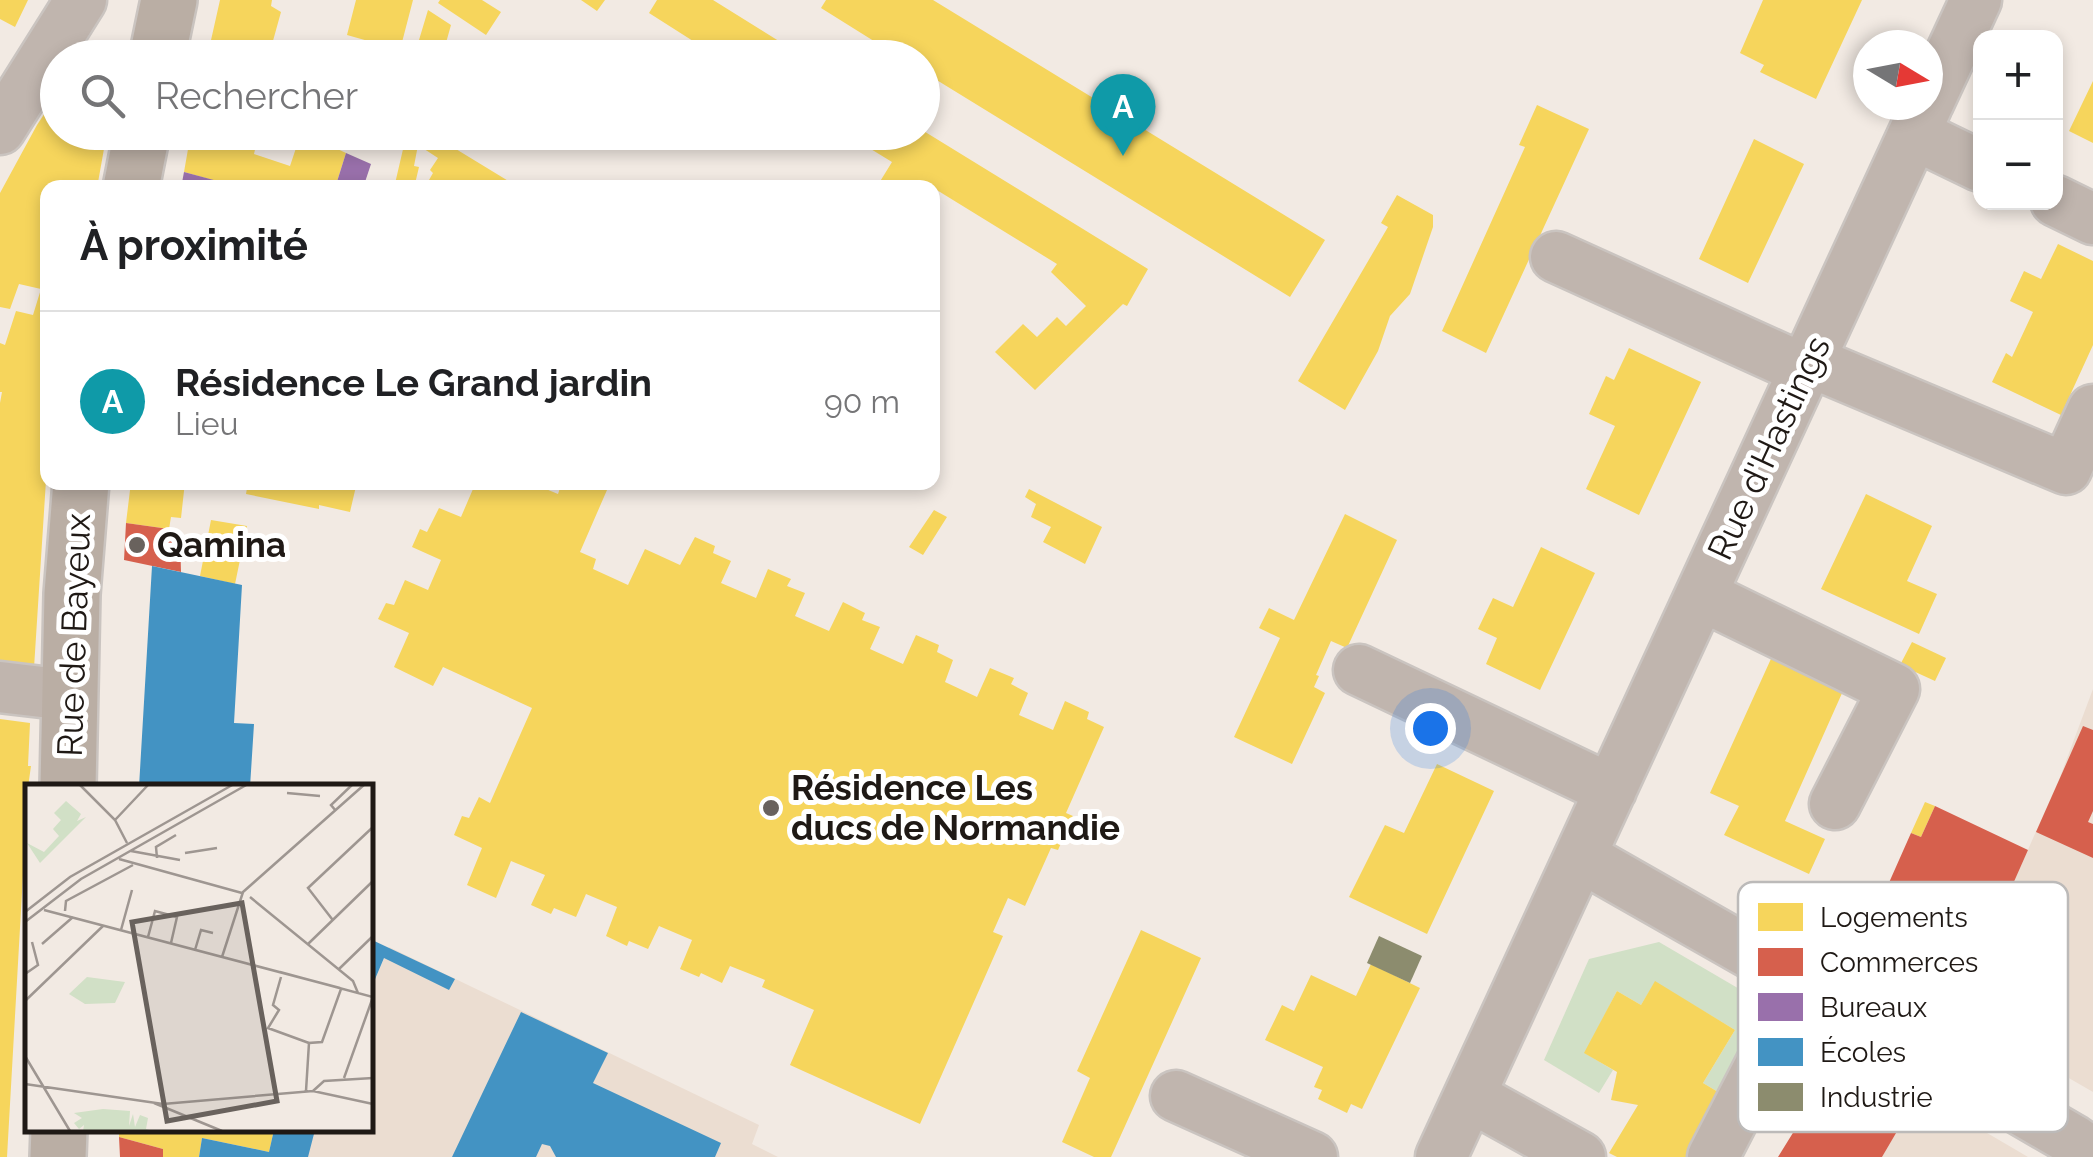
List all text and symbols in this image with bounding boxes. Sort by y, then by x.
north arrow [1853,30,1943,120]
map controls [1973,30,2063,210]
button: + [1973,30,2063,120]
search box [40,40,940,150]
icon: search [75,68,130,123]
text: Rechercher [155,73,358,118]
pin: A [1090,74,1156,156]
button: − [1973,120,2063,210]
text: À proximité [80,221,308,270]
street label: Rue d'Hastings [1699,330,1838,566]
text: Résidence Le Grand jardin [175,360,652,405]
text: A [102,383,123,420]
text: 90 m [824,383,900,420]
text: Lieu [175,405,238,442]
street label: Rue de Bayeux [49,512,98,757]
place label: Qamina [157,524,286,565]
marker: Qamina [126,534,148,556]
your location [1405,703,1456,754]
place label: Résidence Les ducs de Normandie [791,767,1120,848]
inset map [25,784,372,1132]
marker: Résidence Les ducs de Normandie [760,797,782,819]
legend [1738,882,2068,1132]
text: Logements [1820,901,1968,934]
text: Commerces [1820,946,1978,979]
text: Bureaux [1820,991,1927,1024]
text: Écoles [1820,1036,1906,1069]
text: Industrie [1820,1081,1933,1114]

